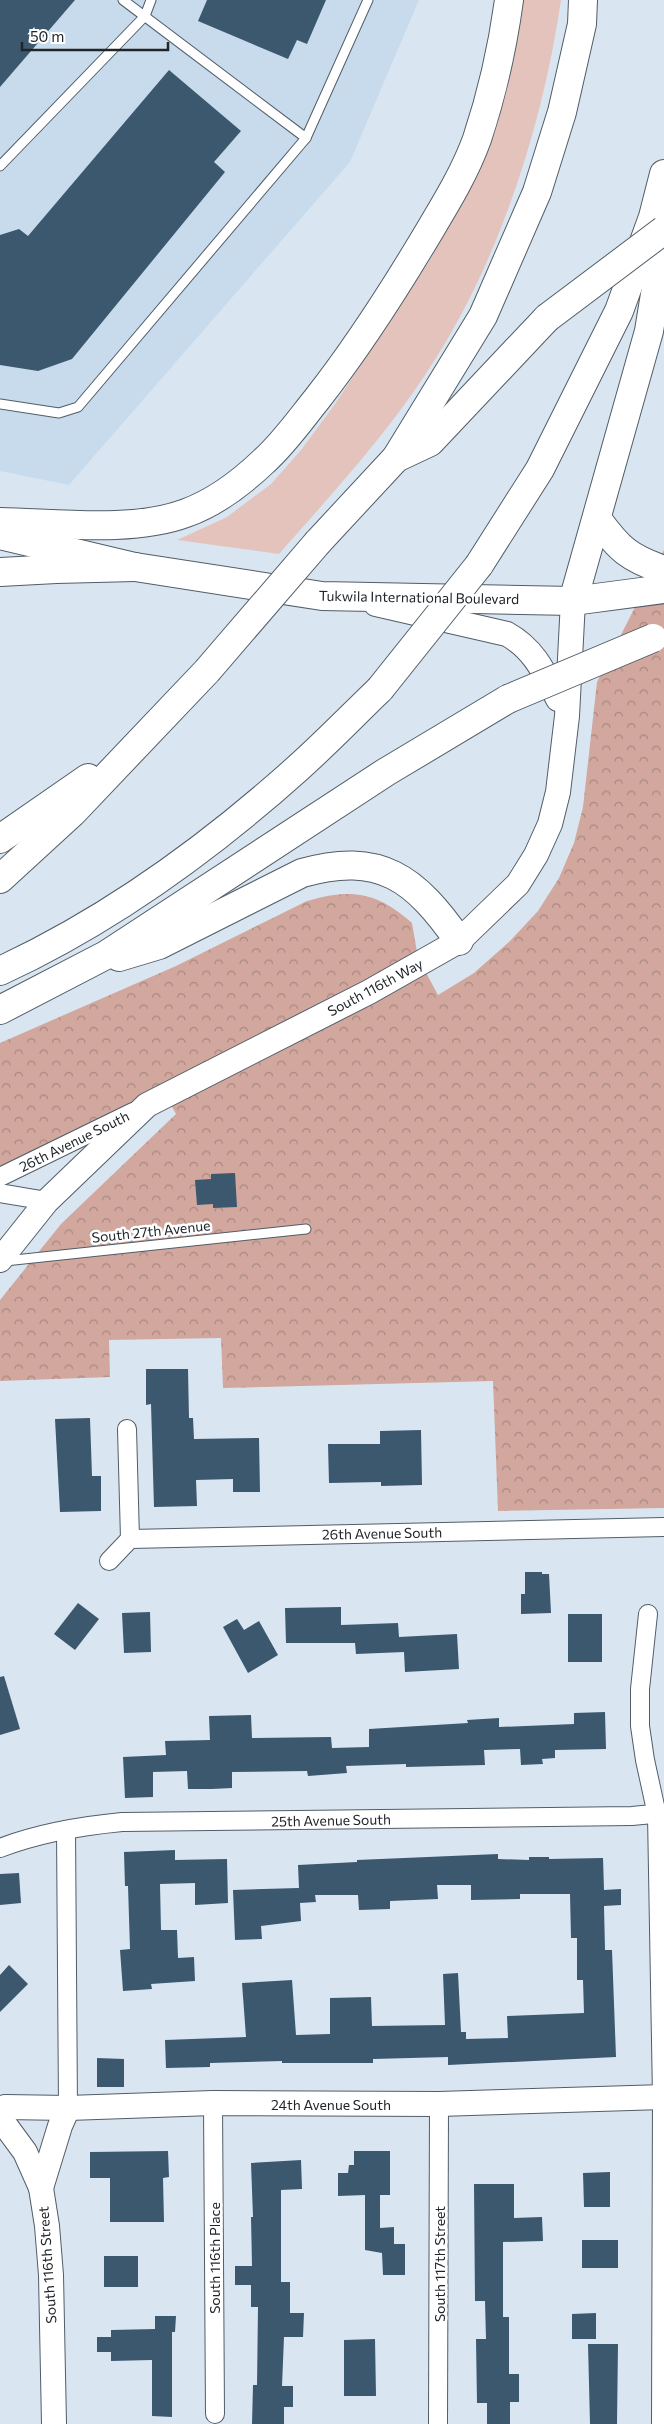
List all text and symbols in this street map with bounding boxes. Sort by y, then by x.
scale bar [22,20,169,52]
text: 50 m [30,27,64,45]
street label: Tukwila International Boulevard [319,587,519,607]
street label: South 116th Way [324,955,426,1019]
street label: 26th Avenue South [16,1107,132,1175]
street label: South 27th Avenue [91,1216,211,1246]
street label: 26th Avenue South [322,1523,442,1543]
street label: 25th Avenue South [271,1810,391,1830]
street label: 24th Avenue South [271,2096,391,2113]
street label: South 116th Place [206,2202,223,2314]
street label: South 116th Street [34,2206,60,2324]
street label: South 117th Street [431,2206,448,2322]

